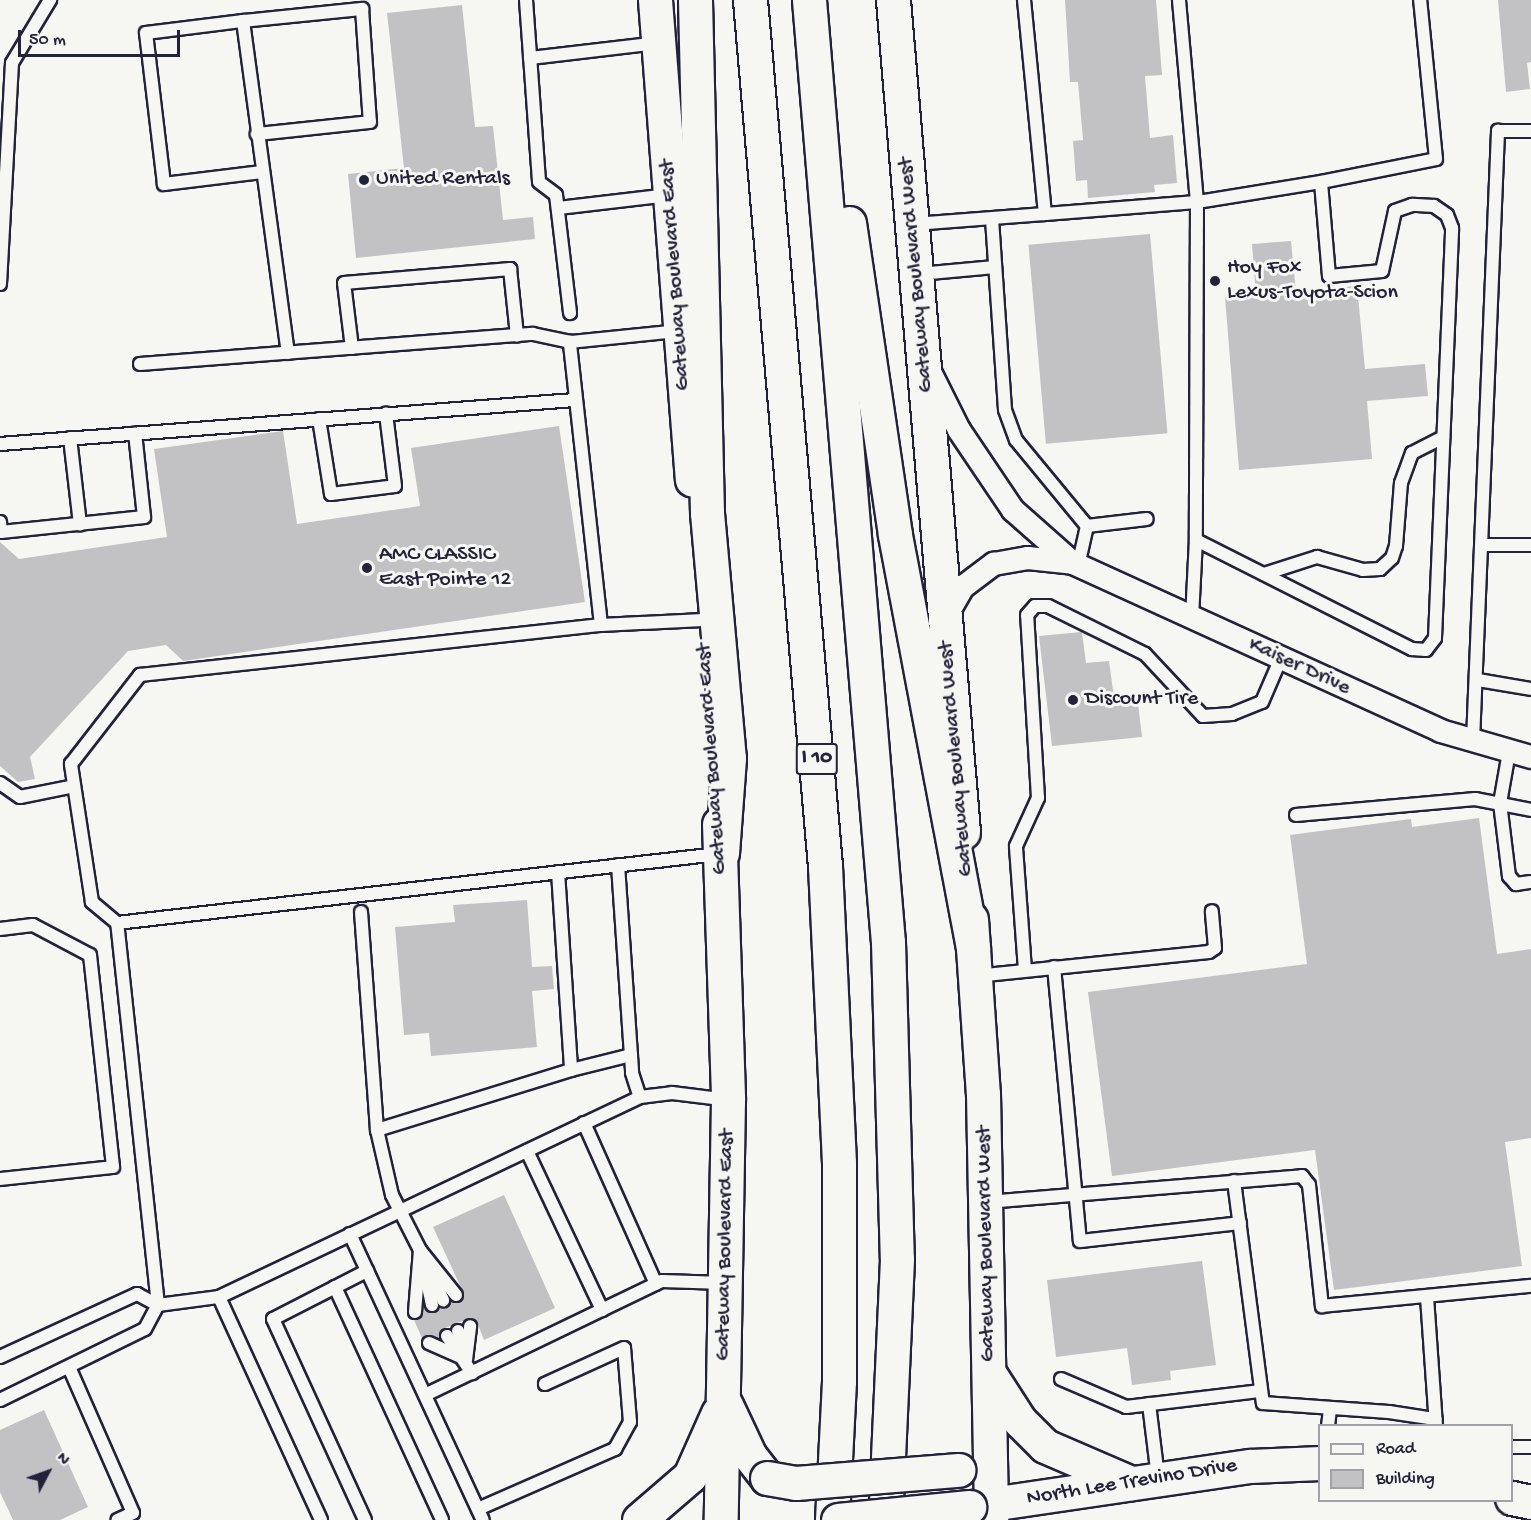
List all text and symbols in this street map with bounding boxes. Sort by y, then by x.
scale bar [21,18,183,56]
text: 50 m [29,30,66,51]
street label: Gateway Boulevard West [894,156,940,394]
street label: Gateway Boulevard East [655,159,697,391]
place label: United Rentals [376,167,510,193]
marker: United Rentals [357,173,371,187]
place label: Hoy Fox Lexus-Toyota-Scion [1227,255,1398,306]
marker: Hoy Fox Lexus-Toyota-Scion [1208,274,1222,288]
place label: AMC CLASSIC East Pointe 12 [379,542,511,594]
marker: AMC CLASSIC East Pointe 12 [360,561,374,575]
street label: Kaiser Drive [1244,632,1354,702]
street label: Gateway Boulevard West [934,640,980,878]
street label: Gateway Boulevard East [692,643,734,875]
place label: Discount Tire [1085,687,1198,713]
marker: Discount Tire [1066,693,1080,707]
road number: I 10 [794,741,840,777]
street label: Gateway Boulevard West [972,1126,1002,1362]
street label: Gateway Boulevard East [711,1129,741,1361]
legend [1318,1424,1513,1502]
text: Road [1376,1439,1415,1460]
north arrow [18,1442,78,1502]
text: N [51,1450,73,1470]
street label: North Lee Trevino Drive [1025,1453,1239,1513]
text: Building [1376,1469,1435,1490]

